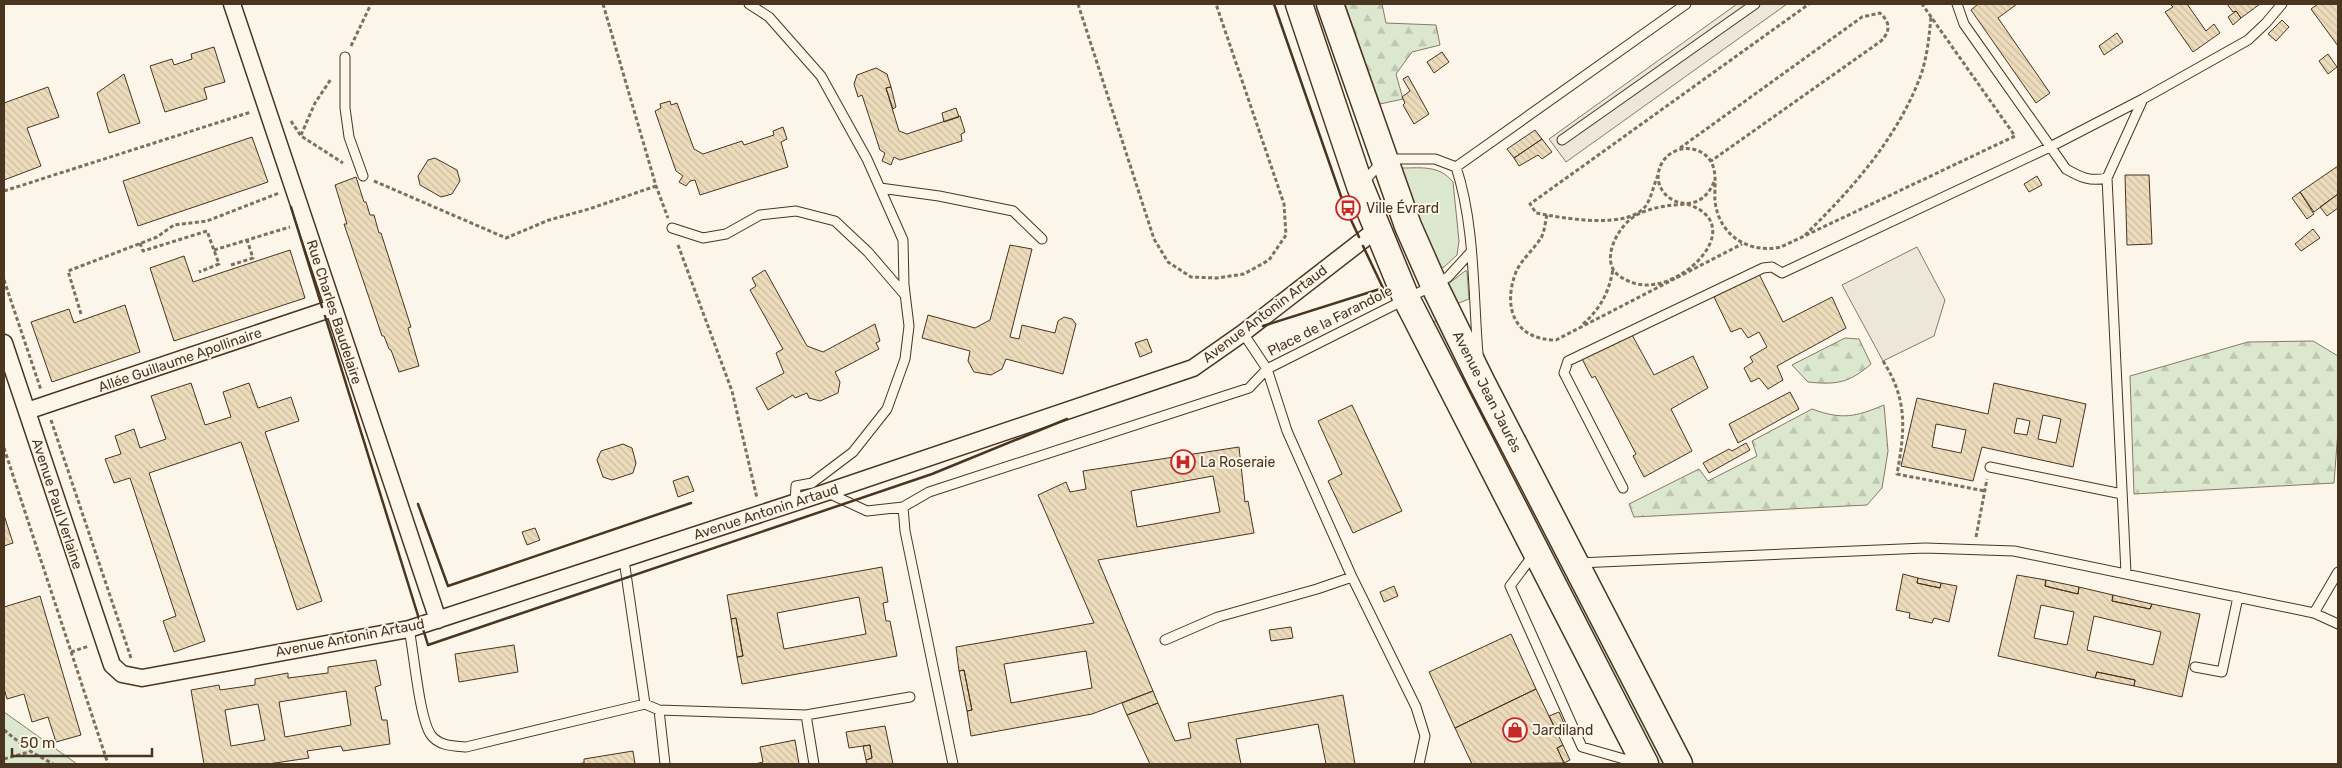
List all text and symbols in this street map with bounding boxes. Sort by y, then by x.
bus stop icon: Ville Évrard [1335,195,1361,221]
place label: Ville Évrard [1366,199,1439,217]
street label: Rue Charles Baudelaire [303,238,365,386]
street label: Avenue Antonin Artaud [1199,262,1331,366]
street label: Place de la Farandole [1265,282,1395,360]
street label: Allée Guillaume Apollinaire [96,324,264,396]
street label: Avenue Jean Jaurès [1449,328,1525,456]
street label: Avenue Paul Verlaine [28,437,86,572]
hospital icon: La Roseraie [1170,449,1196,475]
place label: La Roseraie [1200,454,1275,471]
street label: Avenue Antonin Artaud [691,481,841,543]
street label: Avenue Antonin Artaud [274,615,426,661]
shop icon: Jardiland [1502,717,1528,743]
place label: Jardiland [1532,722,1593,739]
scale bar [12,726,152,758]
text: 50 m [20,734,55,752]

